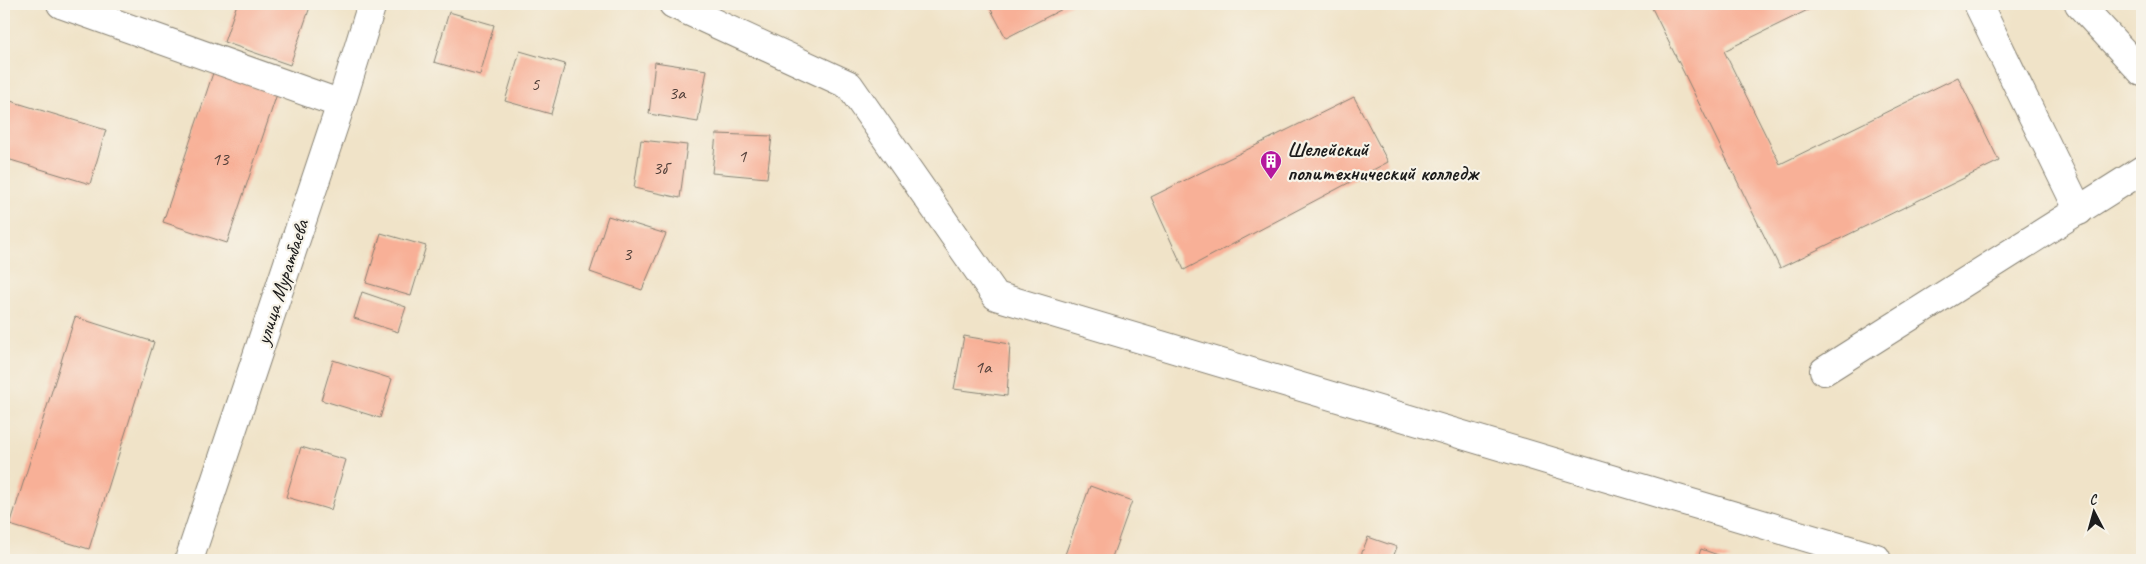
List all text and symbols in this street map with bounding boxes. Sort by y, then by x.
house number: 5 [531,72,541,96]
house number: 3а [669,81,687,105]
place label: Шелейский политехнический колледж [1287,136,1480,186]
house number: 1 [738,144,748,168]
house number: 13 [211,147,230,171]
building icon: Шелейский политехнический колледж [1259,149,1283,180]
house number: 3б [653,156,672,180]
street label: улица Муратбаева [249,215,315,350]
house number: 3 [623,242,633,266]
house number: 1а [975,355,993,379]
north arrow [2068,486,2118,536]
text: С [2088,491,2099,508]

